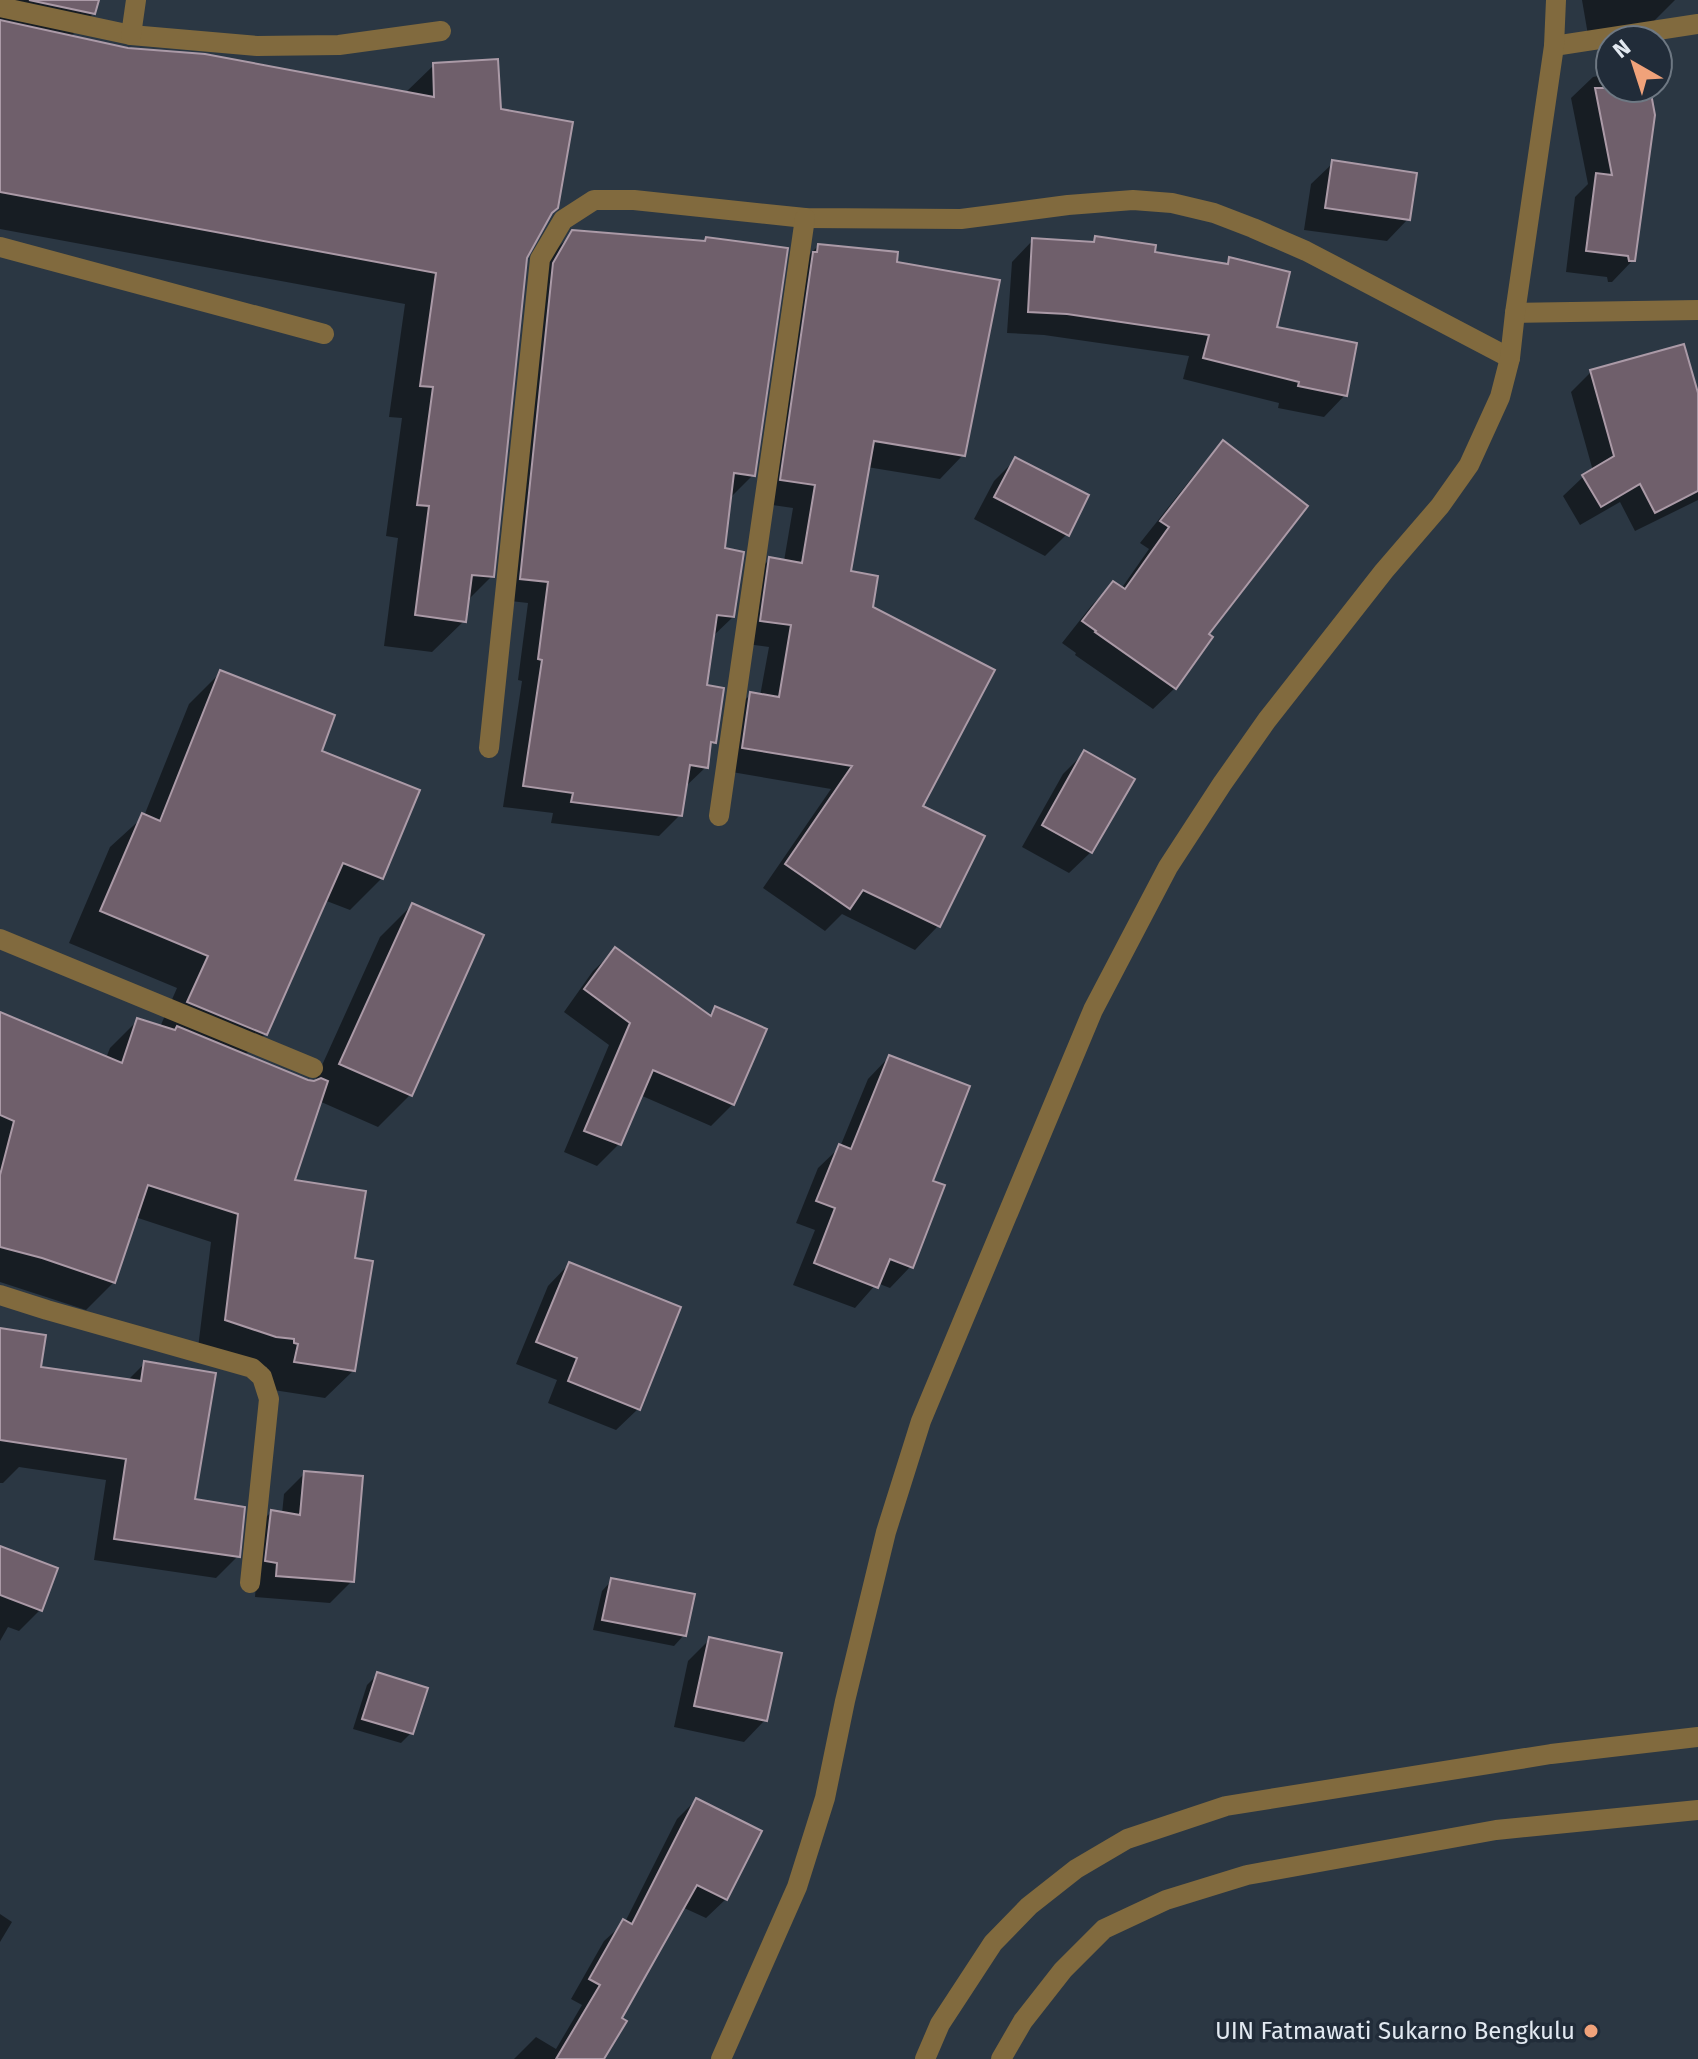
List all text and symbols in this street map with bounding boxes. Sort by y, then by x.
north arrow [1594,24,1674,104]
text: N [1608,34,1636,64]
place label: UIN Fatmawati Sukarno Bengkulu [1215,2017,1575,2045]
marker: UIN Fatmawati Sukarno Bengkulu [1582,2022,1600,2040]

